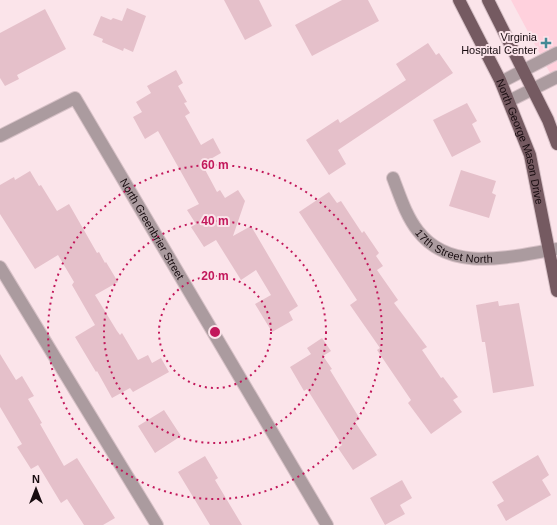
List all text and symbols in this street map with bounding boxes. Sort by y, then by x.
place label: Virginia Hospital Center [461,31,538,56]
marker: Virginia Hospital Center [540,37,552,49]
street label: North George Mason Drive [494,77,546,205]
text: 60 m [201,158,229,172]
street label: North Greenbrier Street [118,176,187,281]
text: 40 m [201,214,229,228]
street label: 17th Street North [413,227,493,265]
text: 20 m [201,269,229,283]
centre of rings [208,325,222,339]
north arrow [16,469,56,509]
text: N [32,473,40,485]

